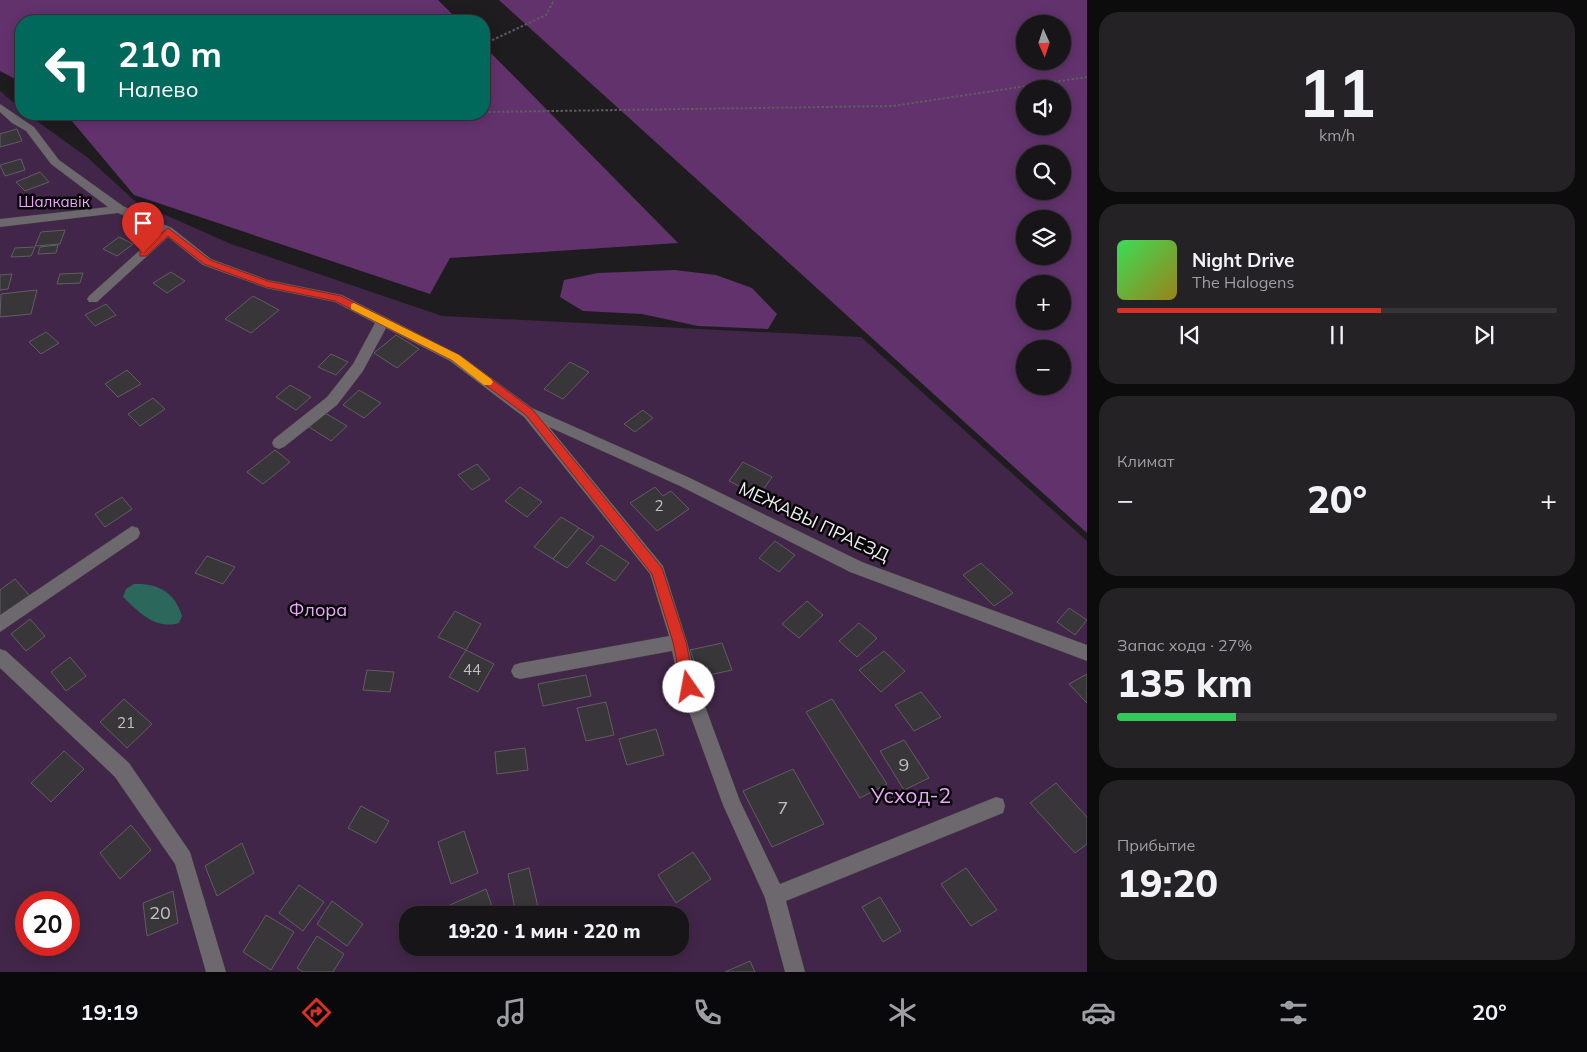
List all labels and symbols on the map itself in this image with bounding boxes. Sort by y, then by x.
north arrow [1016,15,1071,70]
park label: Шалкавік [18,192,91,211]
pin [122,202,164,253]
street label: МЕЖАВЫ ПРАЕЗД [735,477,894,567]
house number: 2 [654,496,664,515]
park label: Флора [289,598,347,621]
house number: 44 [463,660,481,679]
position arrow [662,660,714,712]
house number: 21 [117,713,135,732]
house number: 9 [899,753,909,776]
park label: Усход-2 [870,782,951,808]
house number: 7 [778,796,788,819]
speed limit sign: 20 [15,891,80,956]
house number: 20 [149,901,171,924]

